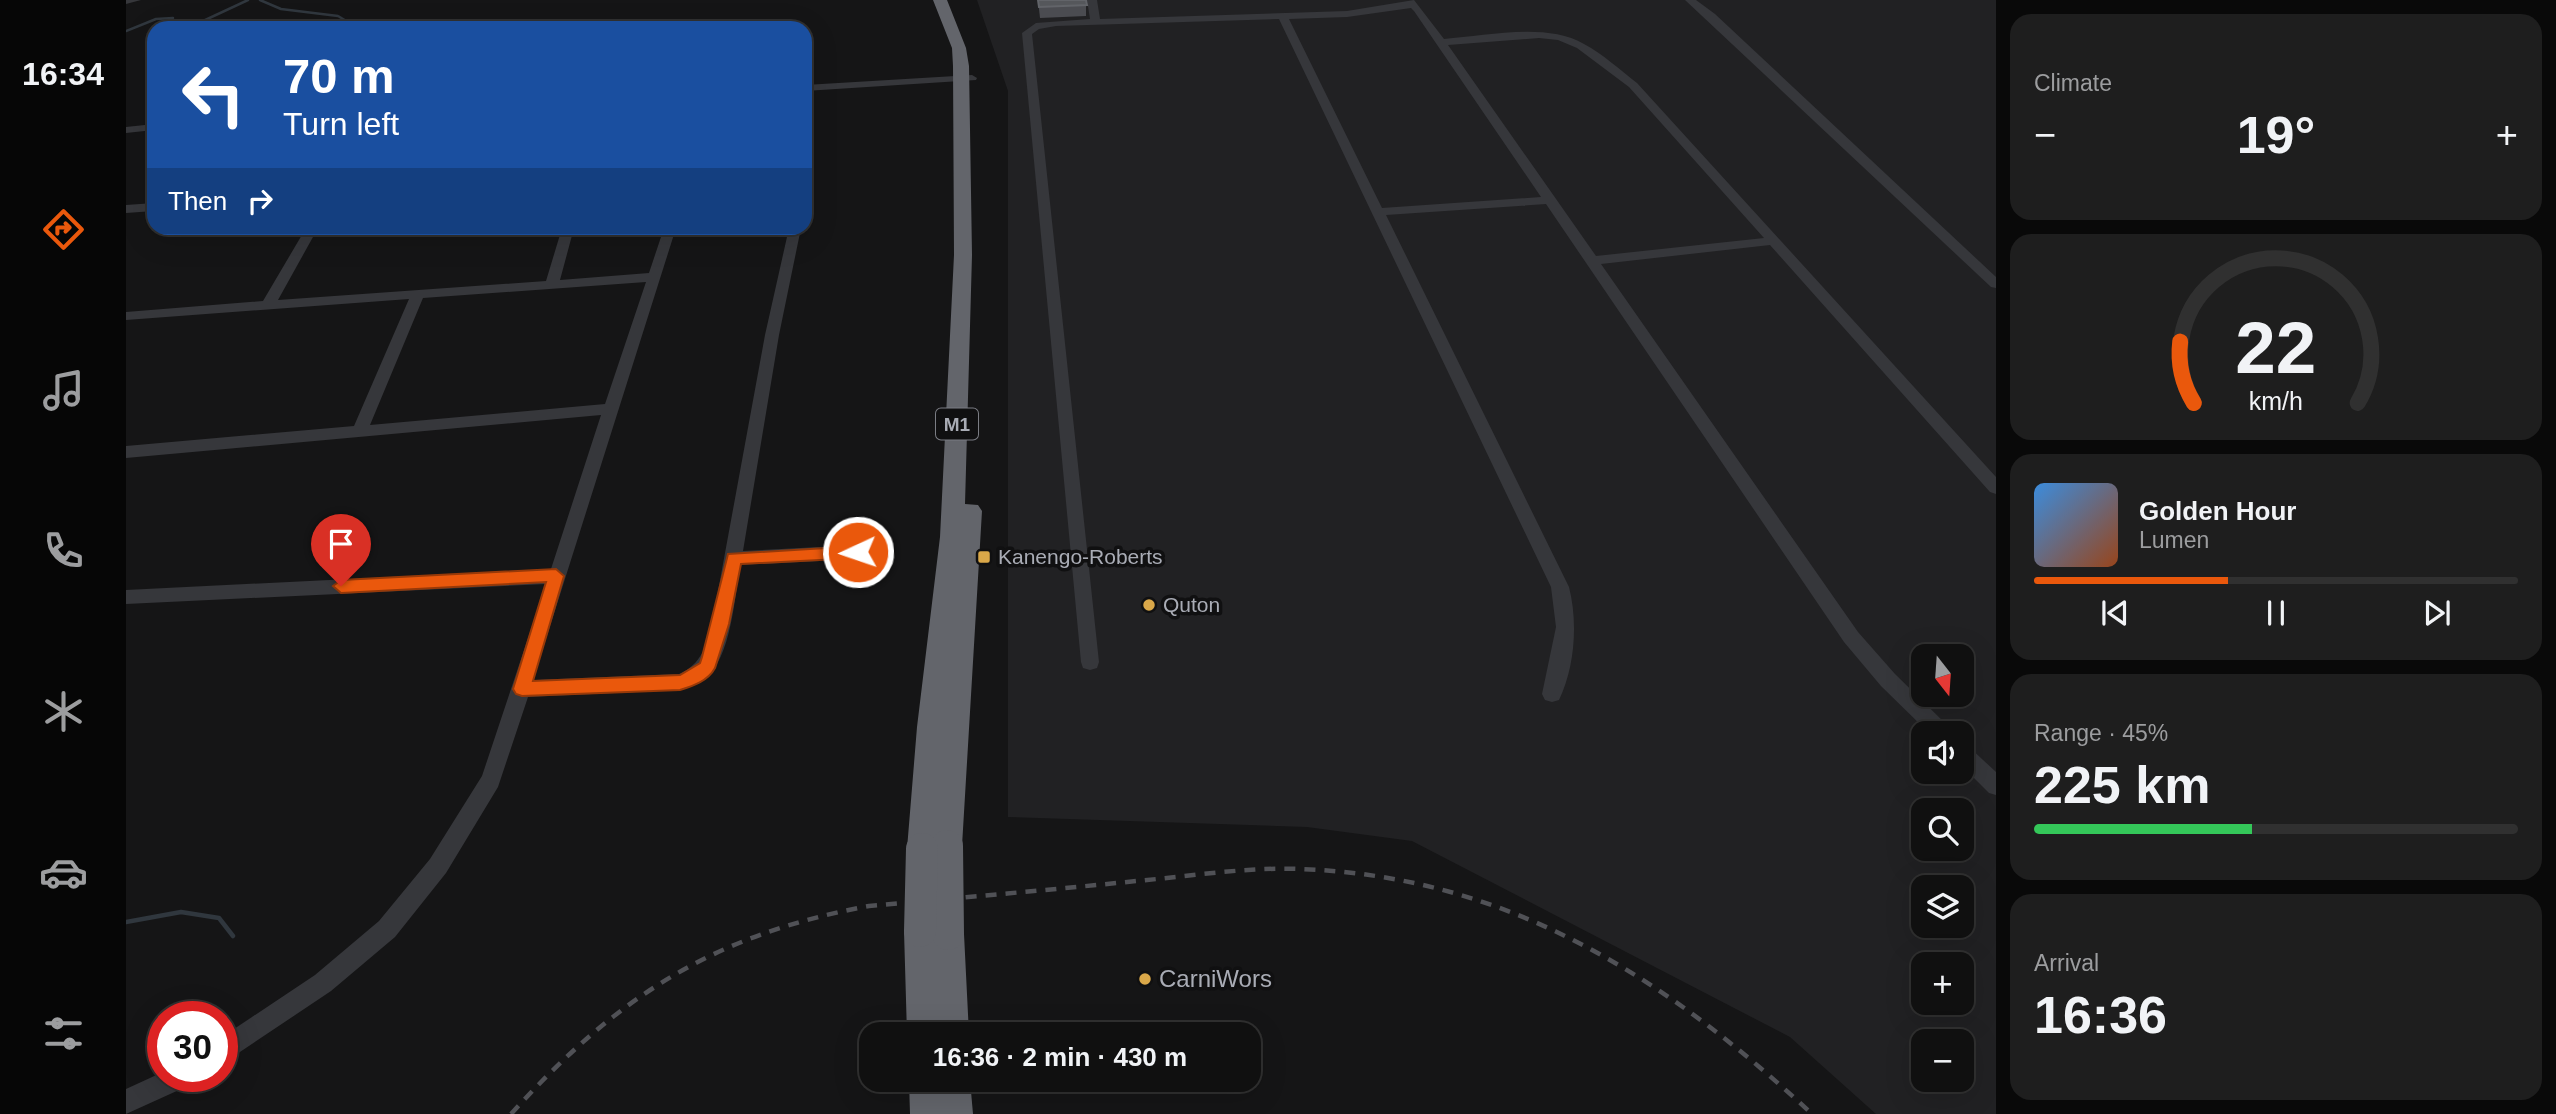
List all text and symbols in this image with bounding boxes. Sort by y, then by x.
icon: left [168,49,259,140]
text: 70 m [283,49,395,103]
text: 16:34 [22,56,104,92]
text: Climate [2034,70,2112,96]
text: Turn left [283,106,399,142]
text: 19° [2237,106,2315,164]
text: − [2034,114,2056,156]
text: + [2496,114,2518,156]
icon: right [241,182,279,220]
text: Then [168,186,227,216]
icon: directions [39,205,88,254]
text: 22 [2236,307,2316,388]
icon: music [39,366,88,415]
text: km/h [2249,387,2303,415]
road number: M1 [936,408,978,440]
text: Golden Hour [2139,496,2296,526]
pin [311,514,371,586]
position arrow [821,515,895,589]
icon: arrive [322,525,360,563]
icon: phone [39,526,88,575]
text: Lumen [2139,527,2209,553]
place label: Kanengo-Roberts [998,545,1163,568]
marker: Kanengo-Roberts [976,549,992,565]
place label: Quton [1163,593,1220,616]
icon: previous [2096,594,2134,632]
icon: pause [2257,594,2295,632]
icon: next [2418,594,2456,632]
marker: Quton [1141,597,1157,613]
north arrow [1911,644,1974,707]
map controls [1911,644,1974,1092]
icon: climate [39,687,88,736]
text: Range · 45% [2034,720,2168,746]
button: sound [1911,721,1974,784]
text: 225 km [2034,756,2210,814]
button: search [1911,798,1974,861]
icon: car [39,848,88,897]
button: layers [1911,875,1974,938]
text: Arrival [2034,950,2099,976]
button: + [1911,952,1974,1015]
place label: CarniWors [1159,965,1272,992]
marker: CarniWors [1137,971,1153,987]
text: 16:36 [2034,986,2167,1044]
speed limit sign: 30 [147,1001,238,1092]
icon: filters [39,1009,88,1058]
button: − [1911,1029,1974,1092]
text: 16:36 · 2 min · 430 m [933,1042,1187,1072]

